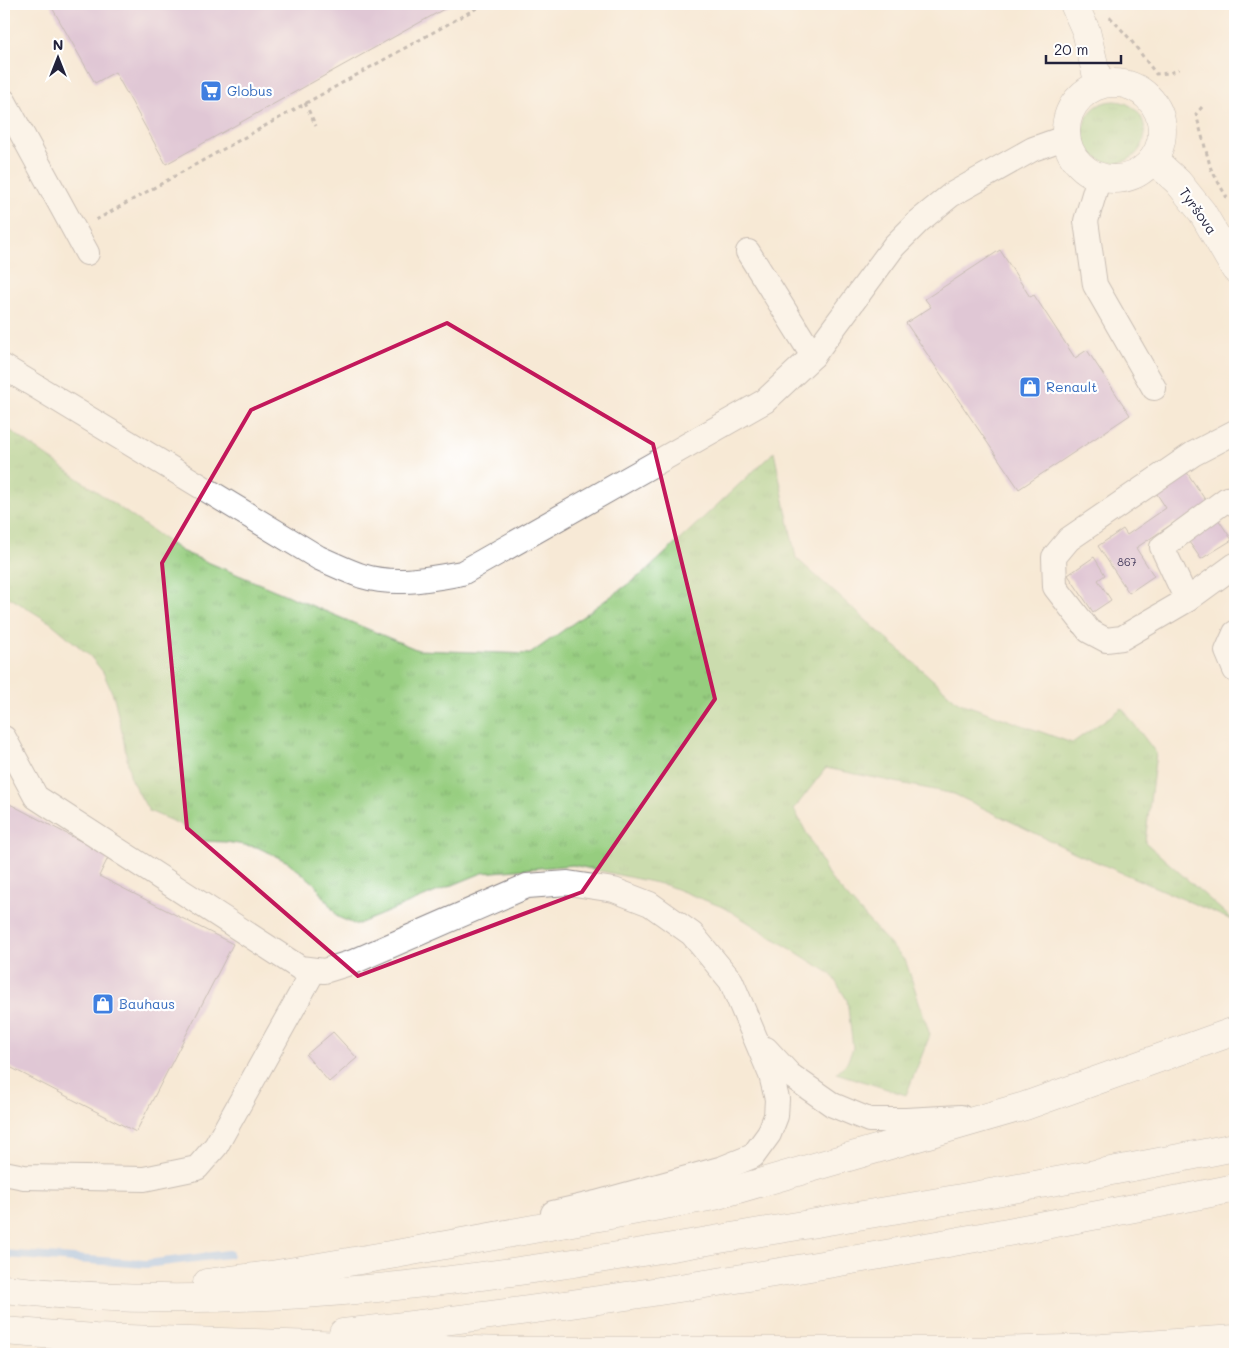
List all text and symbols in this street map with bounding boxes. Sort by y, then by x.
north arrow [32,32,82,82]
scale bar [1046,32,1122,64]
text: N [53,35,63,54]
text: 20 m [1054,39,1088,59]
supermarket icon: Globus [199,79,223,103]
place label: Globus [227,81,273,100]
street label: Tyršova [1175,183,1221,238]
shop icon: Renault [1018,375,1042,399]
place label: Renault [1046,377,1097,396]
house number: 867 [1117,554,1137,569]
shop icon: Bauhaus [91,992,115,1016]
place label: Bauhaus [119,994,175,1013]

